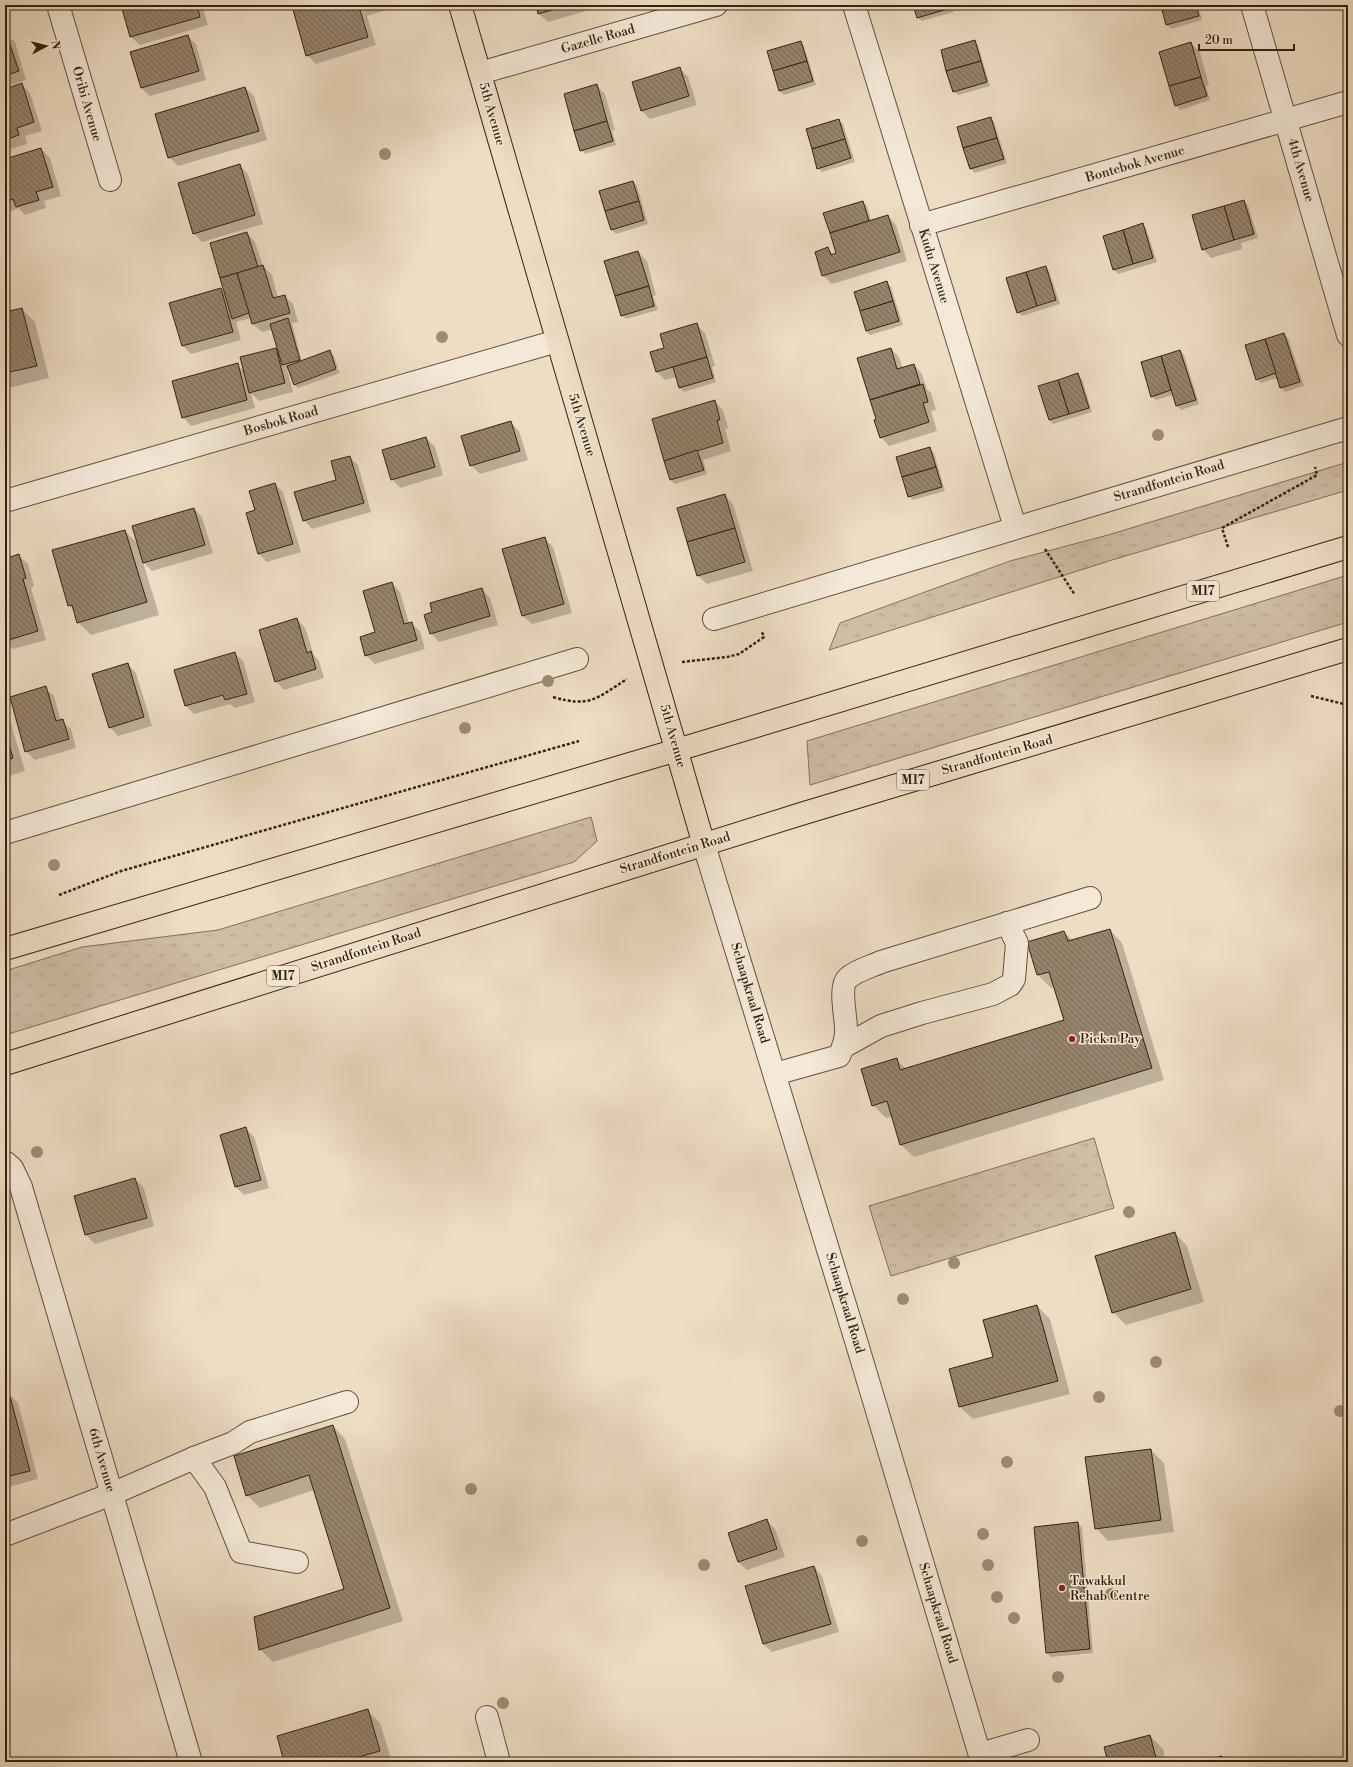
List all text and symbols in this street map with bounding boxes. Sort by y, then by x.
street label: Gazelle Road [559,21,637,57]
north arrow [26,26,66,66]
scale bar [1199,26,1294,52]
text: 20 m [1205,33,1233,48]
text: N [47,40,62,50]
street label: Oribi Avenue [69,65,105,144]
street label: 5th Avenue [475,80,509,148]
street label: 4th Avenue [1284,136,1318,204]
street label: Bontebok Avenue [1083,142,1187,186]
street label: Kudu Avenue [915,227,953,306]
street label: 5th Avenue [565,391,599,459]
street label: Bosbok Road [241,403,321,440]
street label: Strandfontein Road [1112,456,1227,505]
road number: M17 [1187,581,1219,601]
street label: 5th Avenue [656,702,690,770]
street label: Strandfontein Road [940,731,1055,779]
road number: M17 [897,770,929,790]
street label: Strandfontein Road [618,828,733,877]
street label: Strandfontein Road [309,924,424,975]
street label: Schaapkraal Road [727,941,773,1046]
road number: M17 [267,966,299,986]
place label: Pick n Pay [1080,1031,1141,1047]
marker: Pick n Pay [1067,1034,1077,1044]
street label: Schaapkraal Road [822,1251,868,1356]
street label: 6th Avenue [85,1426,119,1494]
street label: Schaapkraal Road [915,1561,961,1666]
place label: Tawakkul Rehab Centre [1070,1573,1150,1604]
marker: Tawakkul Rehab Centre [1057,1583,1067,1593]

